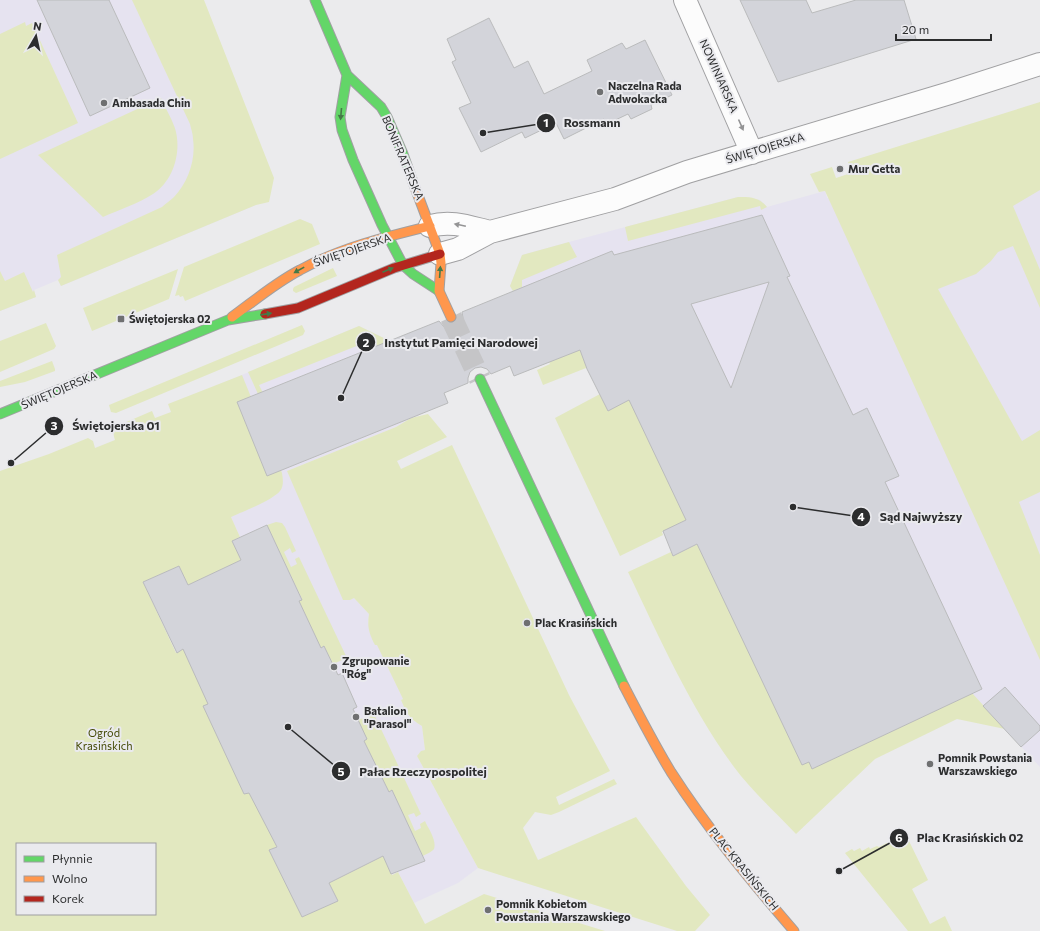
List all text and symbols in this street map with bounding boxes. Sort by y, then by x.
north arrow [16,16,56,56]
scale bar [896,16,991,42]
text: N [33,19,43,33]
text: 20 m [902,22,929,36]
street label: NOWINIARSKA [697,37,742,115]
place label: Naczelna Rada Adwokacka [608,79,682,105]
marker: Naczelna Rada Adwokacka [595,87,605,97]
place label: Ambasada Chin [112,96,190,109]
marker: Ambasada Chin [99,98,109,108]
one-way arrow [337,108,344,120]
callout: Rossmann [536,111,629,135]
street label: BONIFRATERSKA [380,114,427,202]
text: 1 [543,115,549,129]
text: Rossmann [564,115,620,129]
one-way arrow [738,120,744,132]
street label: ŚWIĘTOJERSKA [724,128,806,167]
place label: Mur Getta [848,162,901,175]
marker: Mur Getta [835,164,845,174]
one-way arrow [454,221,467,227]
street label: ŚWIĘTOJERSKA [311,229,393,270]
one-way arrow [437,266,444,278]
one-way arrow [293,267,305,274]
one-way arrow [383,267,394,273]
one-way arrow [260,310,273,316]
place label: Świętojerska 02 [129,311,211,325]
marker: Świętojerska 02 [116,314,126,324]
callout: Instytut Pamięci Narodowej [356,330,545,354]
text: 2 [363,335,370,349]
text: Instytut Pamięci Narodowej [384,335,538,349]
street label: ŚWIĘTOJERSKA [18,367,100,412]
callout: Świętojerska 01 [44,414,168,438]
text: 3 [51,418,58,432]
text: Świętojerska 01 [72,418,160,432]
callout: Sąd Najwyższy [851,505,970,529]
text: 4 [857,509,865,523]
text: Sąd Najwyższy [880,509,963,523]
place label: Plac Krasińskich [535,616,617,629]
marker: Plac Krasińskich [522,618,532,628]
place label: Zgrupowanie "Róg" [342,654,410,680]
marker: Zgrupowanie "Róg" [329,662,339,672]
place label: Batalion "Parasol" [364,704,412,730]
marker: Batalion "Parasol" [351,712,361,722]
park label: Ogród Krasińskich [75,726,133,752]
place label: Pomnik Powstania Warszawskiego [938,751,1032,777]
callout: Pałac Rzeczypospolitej [331,759,495,783]
marker: Pomnik Powstania Warszawskiego [925,759,935,769]
text: 5 [338,764,345,778]
text: Pałac Rzeczypospolitej [359,764,487,778]
street label: PLAC KRASIŃSKICH [707,824,783,913]
callout: Plac Krasińskich 02 [889,826,1031,850]
text: 6 [895,830,903,844]
text: Plac Krasińskich 02 [917,830,1023,844]
legend [16,843,156,915]
text: Płynnie [52,851,93,865]
text: Wolno [52,871,88,885]
text: Korek [52,891,85,905]
place label: Pomnik Kobietom Powstania Warszawskiego [496,897,631,923]
marker: Pomnik Kobietom Powstania Warszawskiego [483,905,493,915]

